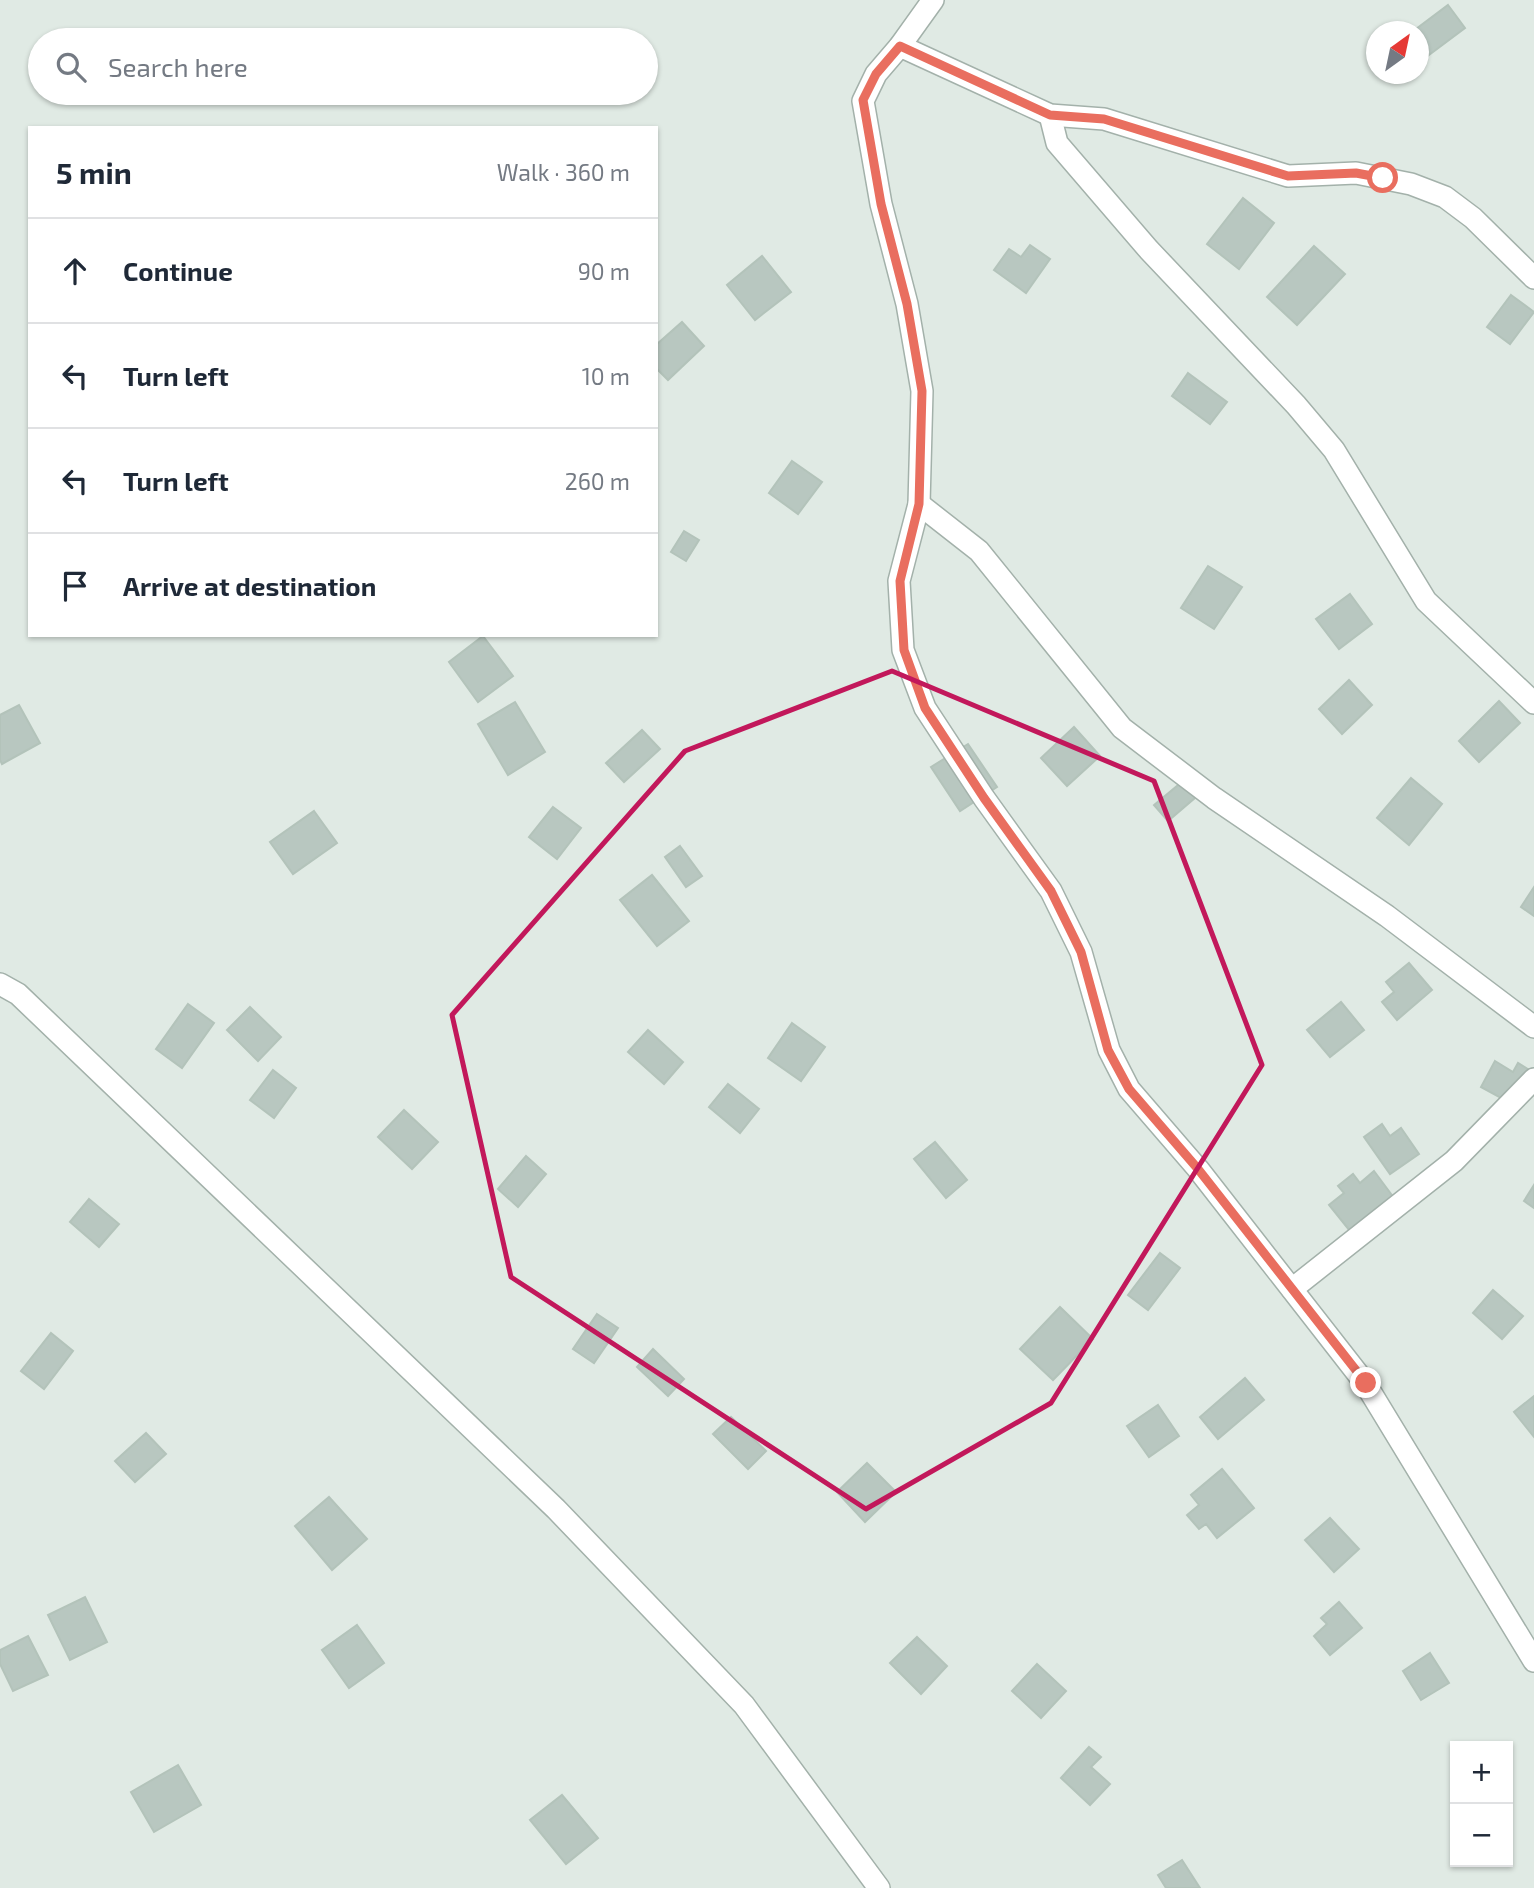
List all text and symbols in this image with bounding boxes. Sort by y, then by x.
north arrow [1366,21,1429,84]
search box [28,28,658,105]
icon: search [52,48,90,86]
text: Search here [108,51,248,82]
text: 5 min [56,154,132,190]
text: Walk · 360 m [497,158,630,186]
route start [1367,162,1398,193]
icon: ahead [56,252,94,290]
text: Continue [123,255,233,286]
text: 90 m [578,257,630,285]
icon: left [56,357,94,395]
text: Turn left [123,360,229,391]
text: 10 m [582,362,630,390]
icon: left [56,462,94,500]
text: Turn left [123,465,229,496]
text: 260 m [565,467,630,495]
icon: arrive [56,567,94,605]
text: Arrive at destination [123,570,376,601]
route end [1350,1367,1381,1398]
map controls [1450,1741,1513,1867]
button: + [1450,1741,1513,1804]
button: − [1450,1804,1513,1867]

